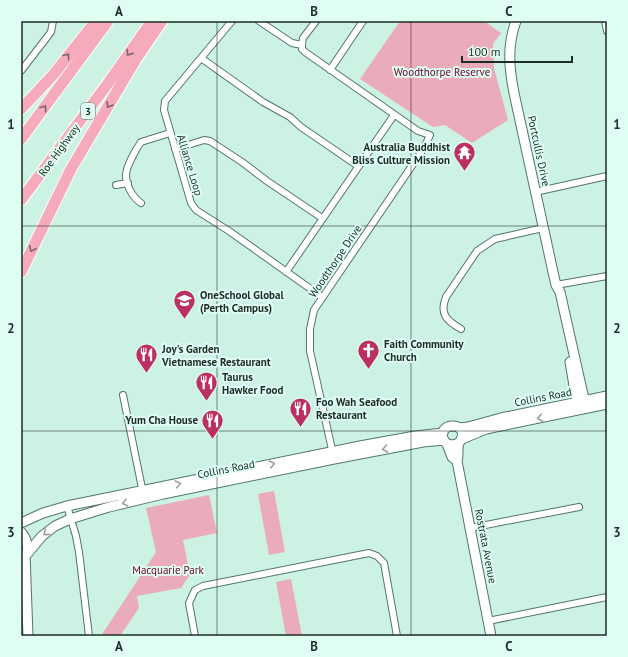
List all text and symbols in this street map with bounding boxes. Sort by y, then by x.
text: A [115,3,123,20]
text: B [310,3,318,20]
text: C [505,3,513,20]
scale bar [462,38,572,64]
text: 100 m [468,44,501,59]
one-way arrow [126,49,134,56]
one-way arrow [62,54,69,61]
park label: Woodthorpe Reserve [394,65,491,79]
one-way arrow [106,101,113,108]
road number: 3 [81,103,95,119]
one-way arrow [39,105,46,112]
street label: Portcullis Drive [525,114,553,188]
text: 1 [7,116,15,133]
text: 1 [613,116,621,133]
street label: Roe Highway [35,120,83,179]
street label: Alliance Loop [174,133,206,197]
place label: Australia Buddhist Bliss Culture Mission [352,140,450,167]
temple icon: Australia Buddhist Bliss Culture Mission [452,140,478,173]
street label: Woodthorpe Drive [305,222,365,300]
one-way arrow [29,244,37,252]
school or university icon: OneSchool Global (Perth Campus) [172,288,198,321]
place label: OneSchool Global (Perth Campus) [200,288,284,315]
text: 2 [7,320,15,337]
text: 2 [613,320,621,337]
church icon: Faith Community Church [356,337,382,370]
place label: Faith Community Church [384,337,464,364]
restaurant icon: Joy's Garden Vietnamese Restaurant [134,342,160,375]
place label: Joy's Garden Vietnamese Restaurant [161,342,271,369]
restaurant icon: Taurus Hawker Food [193,370,219,403]
place label: Taurus Hawker Food [222,370,283,397]
street label: Collins Road [513,385,573,409]
restaurant icon: Foo Wah Seafood Restaurant [288,395,314,428]
place label: Foo Wah Seafood Restaurant [316,395,397,422]
restaurant icon: Yum Cha House [200,407,226,440]
place label: Yum Cha House [124,413,198,427]
one-way arrow [537,413,544,421]
one-way arrow [382,445,388,453]
street label: Collins Road [196,457,256,481]
one-way arrow [269,461,275,469]
one-way arrow [175,480,181,488]
one-way arrow [122,499,128,507]
street label: Rostrata Avenue [472,508,500,585]
text: 3 [7,524,15,541]
text: 3 [613,524,621,541]
one-way arrow [43,528,51,535]
park label: Macquarie Park [132,563,205,577]
text: A [115,638,123,655]
text: B [310,638,318,655]
text: C [505,638,513,655]

